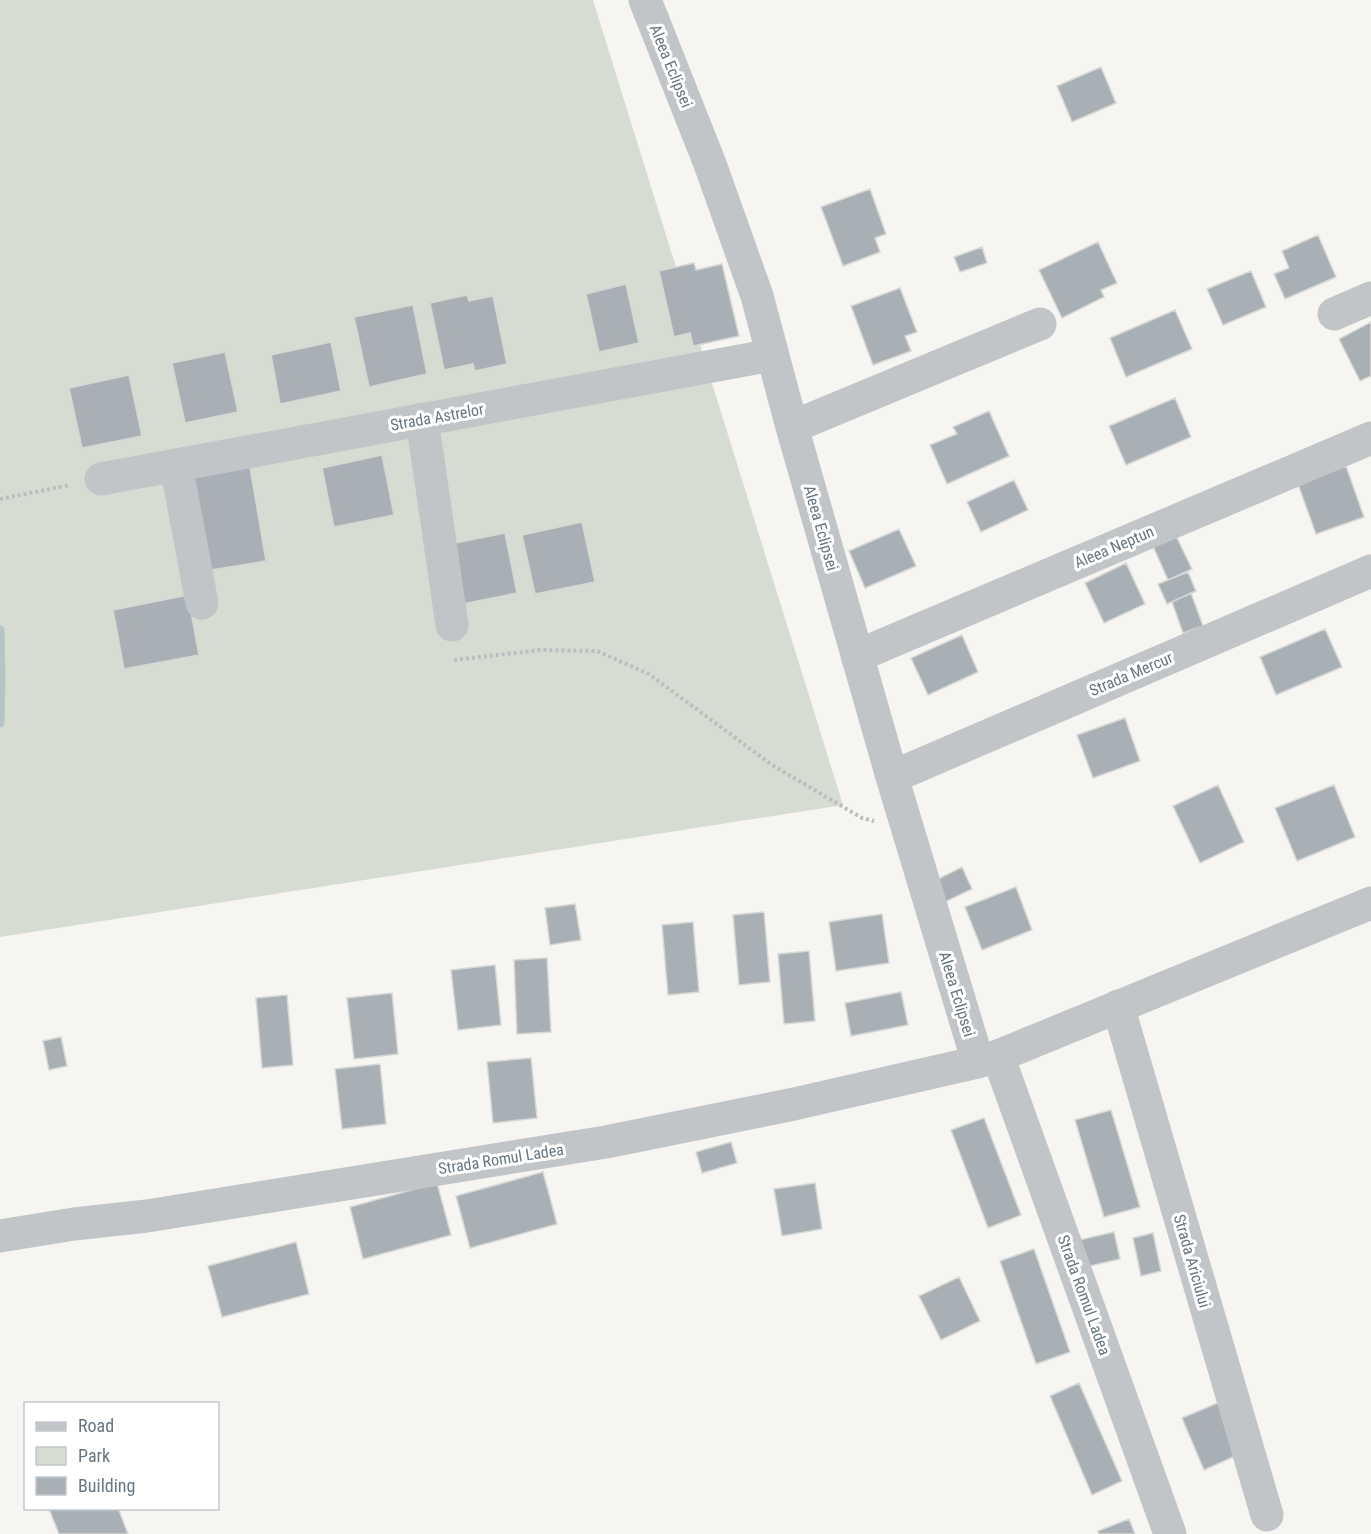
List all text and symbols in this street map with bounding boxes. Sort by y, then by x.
street label: Aleea Eclipsei [646,22,696,110]
street label: Strada Astrelor [389,399,485,435]
street label: Aleea Eclipsei [800,483,842,573]
street label: Aleea Neptun [1071,522,1157,572]
street label: Strada Mercur [1086,648,1176,700]
street label: Aleea Eclipsei [935,949,979,1039]
street label: Strada Romul Ladea [437,1140,565,1178]
street label: Strada Ariciului [1170,1212,1214,1310]
street label: Strada Romul Ladea [1053,1232,1115,1358]
legend [24,1402,219,1510]
text: Road [78,1415,114,1436]
text: Park [78,1445,110,1466]
text: Building [78,1475,135,1496]

